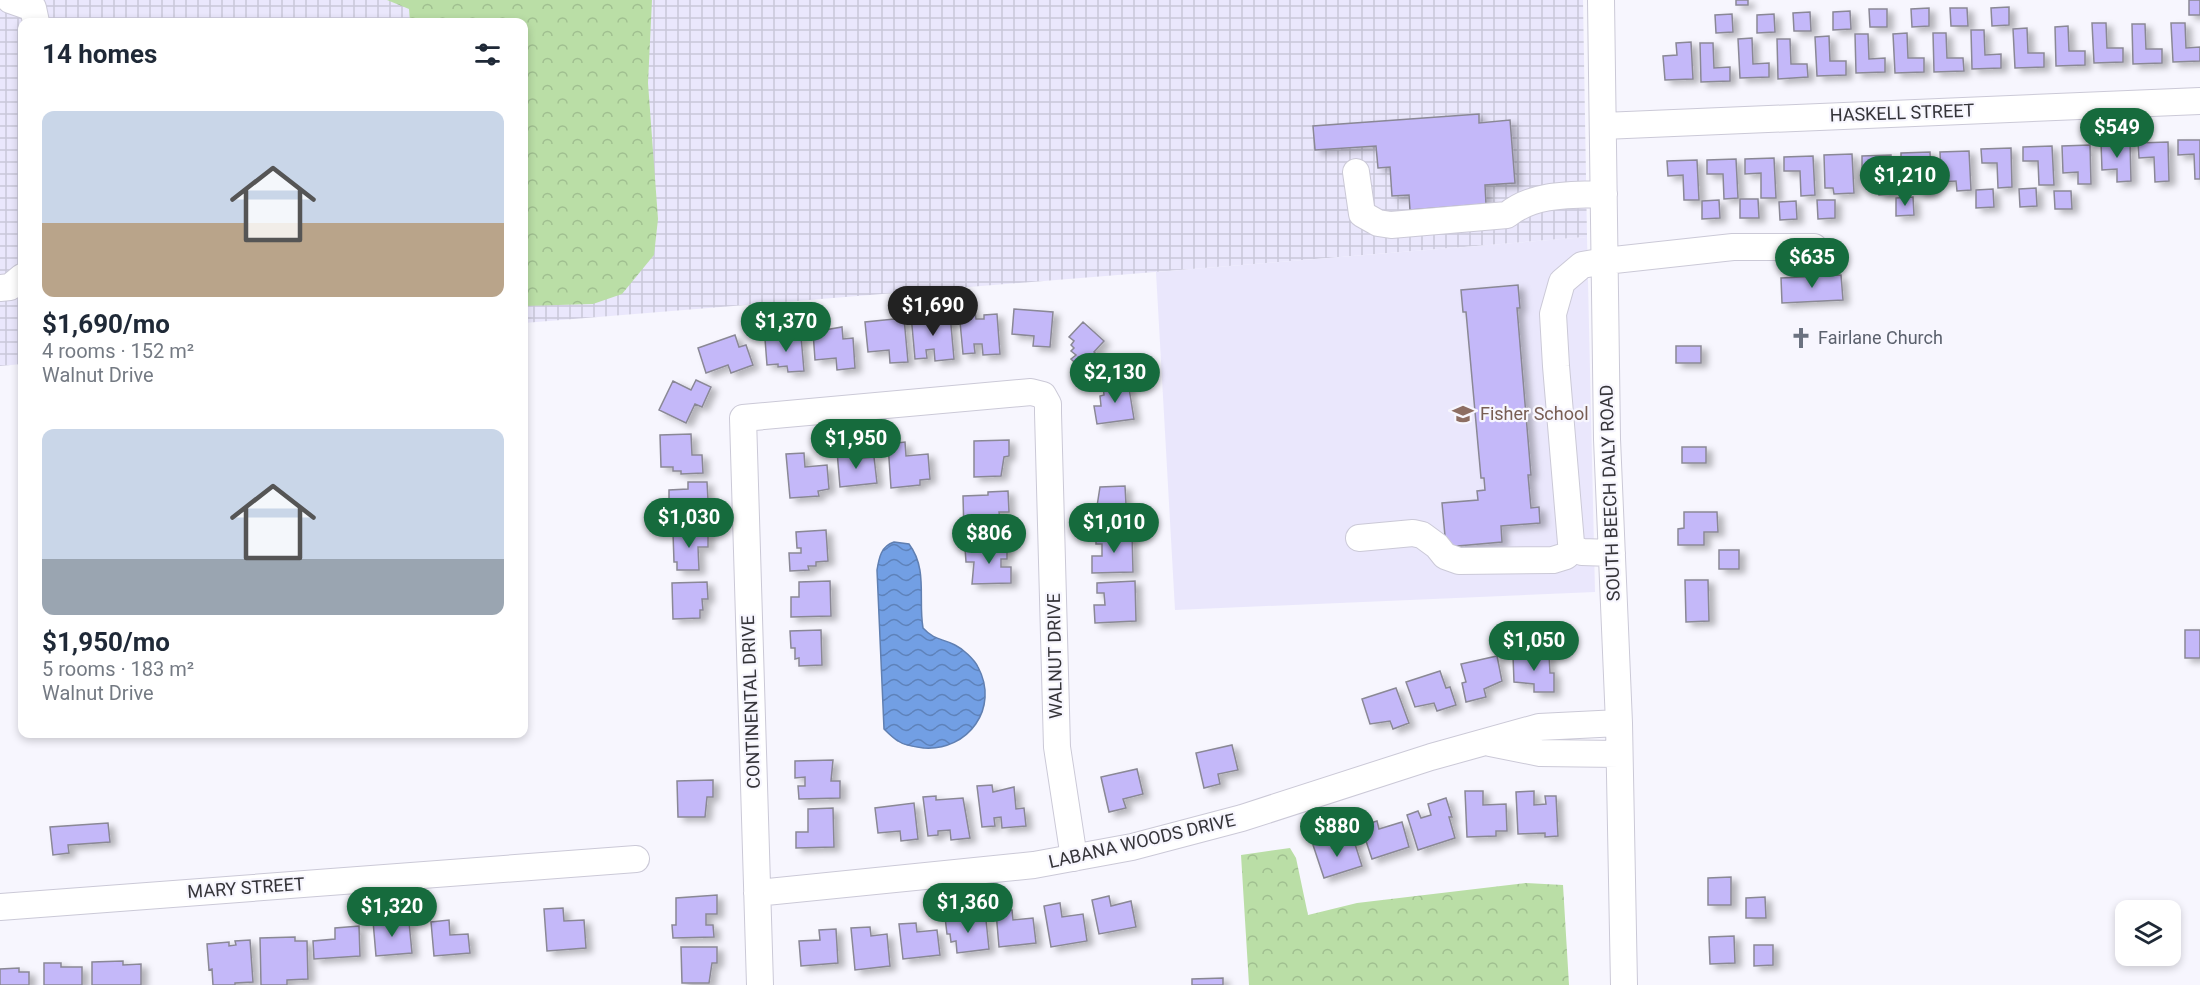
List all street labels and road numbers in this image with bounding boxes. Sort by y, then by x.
street label: HASKELL STREET [1829,99,1975,126]
street label: SOUTH BEECH DALY ROAD [1595,384,1624,602]
street label: WALNUT DRIVE [1043,593,1066,719]
street label: CONTINENTAL DRIVE [737,615,764,789]
street label: LABANA WOODS DRIVE [1046,809,1237,872]
street label: MARY STREET [187,873,306,902]

